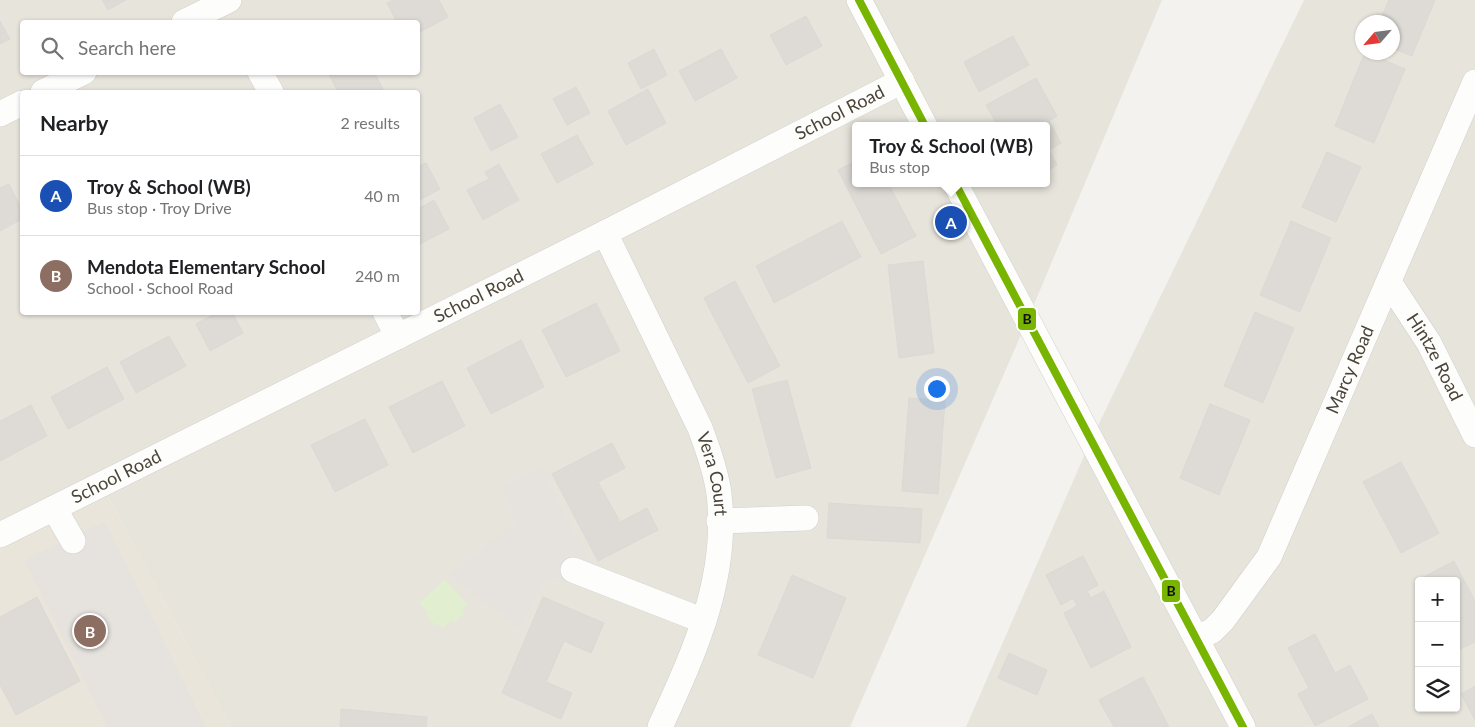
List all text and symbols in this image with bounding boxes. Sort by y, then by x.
north arrow [1355,15,1400,60]
search box [20,20,420,75]
icon: search [38,34,66,62]
text: Search here [78,36,176,59]
street label: School Road [791,80,888,144]
text: Nearby [40,110,108,135]
text: 2 results [340,113,400,132]
popup [852,122,1050,187]
text: Troy & School (WB) [869,134,1033,157]
text: Bus stop [869,157,930,176]
text: Troy & School (WB) [87,175,251,198]
text: A [50,186,62,205]
text: 40 m [364,186,400,205]
text: Bus stop · Troy Drive [87,198,232,217]
pin: A [935,203,967,241]
text: Mendota Elementary School [87,255,326,278]
street label: School Road [430,264,527,327]
text: B [51,266,61,285]
text: 240 m [355,266,400,285]
text: School · School Road [87,278,233,297]
line badge: B [1017,307,1037,331]
street label: Hintze Road [1402,309,1468,404]
text: B [1022,310,1032,327]
street label: Marcy Road [1321,322,1378,417]
your location [924,376,950,402]
street label: Vera Court [693,429,733,517]
street label: School Road [67,444,164,508]
map controls [1415,577,1460,712]
button: + [1415,577,1460,622]
line badge: B [1161,579,1181,603]
text: B [1166,582,1176,599]
pin: B [74,612,106,650]
button: − [1415,622,1460,667]
button: layers [1415,667,1460,712]

